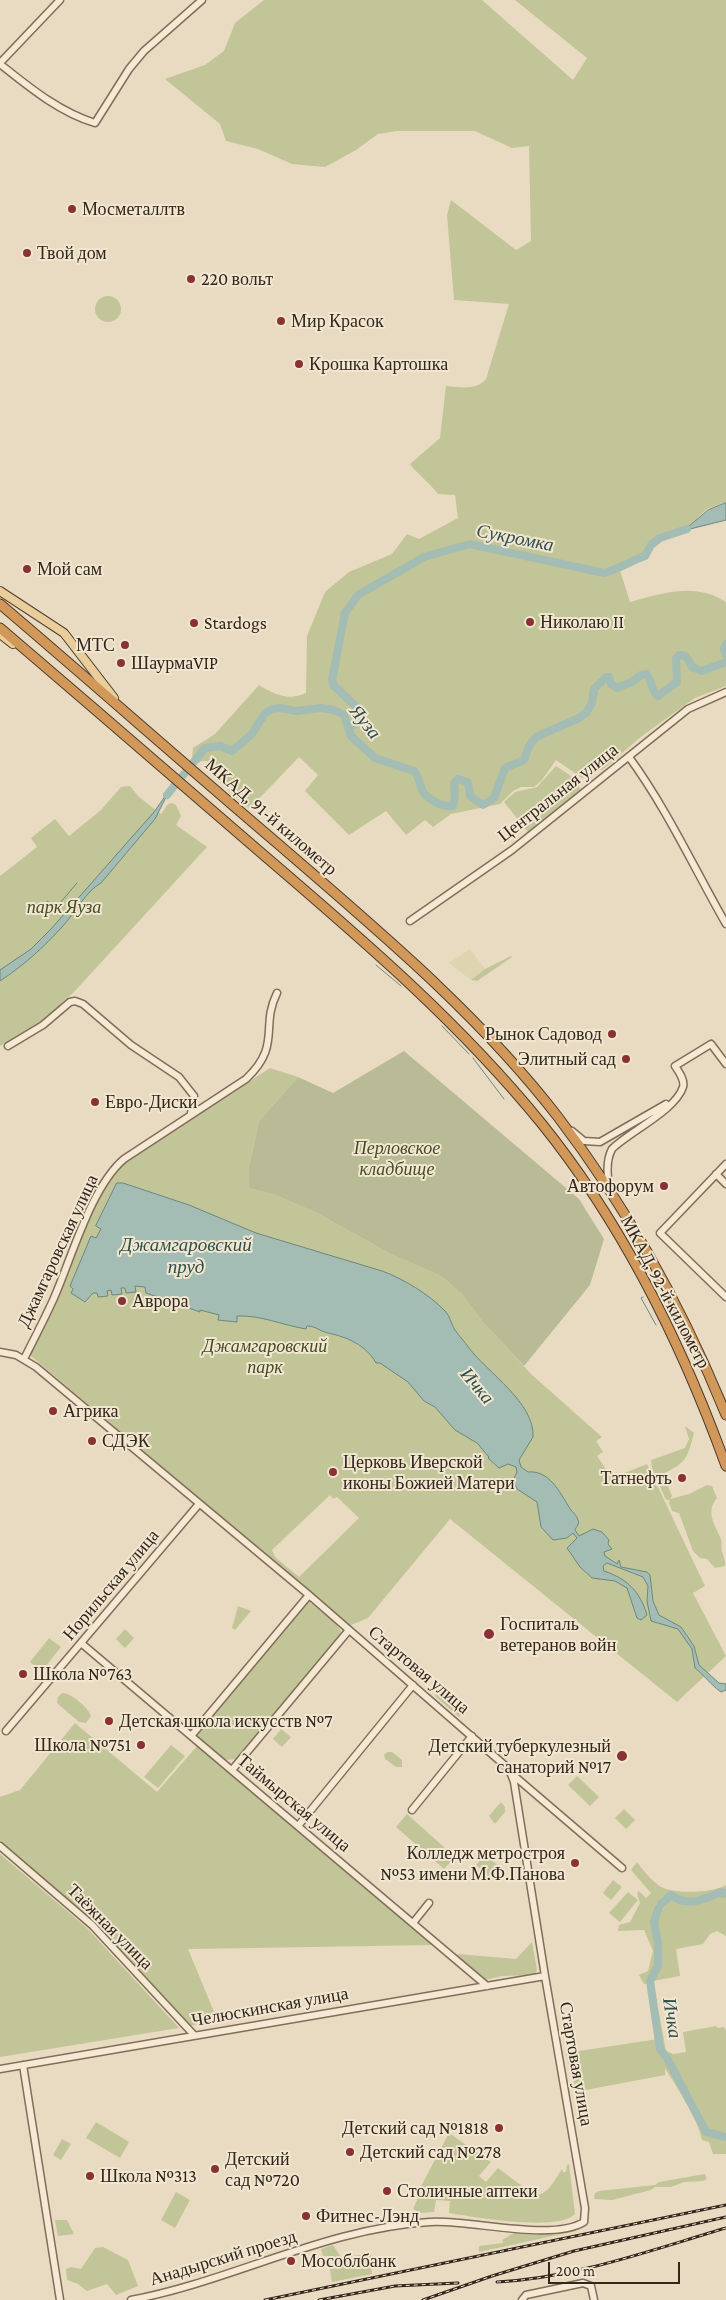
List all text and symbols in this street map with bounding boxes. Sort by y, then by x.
place label: Мосметаллтв [82,198,185,220]
marker: Мосметаллтв [66,203,78,215]
place label: Твой дом [37,242,107,264]
marker: Твой дом [21,247,33,259]
place label: 220 вольт [201,268,273,290]
marker: 220 вольт [185,273,197,285]
place label: Мир Красок [291,310,384,332]
marker: Мир Красок [275,315,287,327]
place label: Крошка Картошка [309,353,448,375]
marker: Крошка Картошка [293,358,305,370]
water label: Сукромка [474,519,556,557]
place label: Мой сам [37,558,102,580]
marker: Мой сам [21,563,33,575]
place label: Николаю II [540,611,624,633]
place label: Stardogs [204,612,267,634]
marker: Николаю II [524,616,536,628]
marker: Stardogs [188,617,200,629]
place label: МТС [76,634,115,656]
marker: МТС [119,639,131,651]
place label: ШаурмаVIP [131,652,218,674]
marker: ШаурмаVIP [115,657,127,669]
water label: Яуза [344,700,386,744]
street label: Центральная улица [494,739,622,847]
street label: МКАД, 91-й километр [201,754,341,880]
park label: парк Яуза [27,896,101,918]
place label: Рынок Садовод [485,1023,602,1045]
marker: Рынок Садовод [606,1028,618,1040]
place label: Элитный сад [518,1048,616,1070]
marker: Элитный сад [620,1053,632,1065]
place label: Евро-Диски [105,1091,197,1113]
marker: Евро-Диски [89,1096,101,1108]
park label: Перловское кладбище [354,1137,440,1180]
street label: Джамгаровская улица [13,1171,103,1331]
place label: Автофорум [567,1175,654,1197]
marker: Автофорум [658,1180,670,1192]
street label: МКАД, 92-й километр [615,1212,715,1372]
water label: Джамгаровский пруд [120,1234,252,1278]
place label: Аврора [132,1290,188,1312]
marker: Аврора [116,1295,128,1307]
park label: Джамгаровский парк [203,1335,327,1378]
water label: Ичка [455,1363,499,1409]
place label: Агрика [63,1400,118,1422]
marker: Агрика [47,1405,59,1417]
place label: СДЭК [102,1430,150,1452]
marker: СДЭК [86,1435,98,1447]
place label: Церковь Иверской иконы Божией Матери [343,1451,515,1494]
marker: Церковь Иверской иконы Божией Матери [327,1466,339,1478]
place label: Татнефть [600,1467,672,1489]
marker: Татнефть [676,1472,688,1484]
street label: Норильская улица [58,1525,164,1645]
place label: Госпиталь ветеранов войн [500,1613,616,1656]
street label: Стартовая улица [364,1621,474,1719]
marker: Госпиталь ветеранов войн [482,1627,496,1641]
place label: Школа №763 [33,1663,132,1685]
marker: Школа №763 [17,1668,29,1680]
place label: Детская школа искусств №7 [119,1710,333,1732]
marker: Детская школа искусств №7 [103,1715,115,1727]
place label: Школа №751 [34,1734,131,1756]
place label: Детский туберкулезный санаторий №17 [428,1735,611,1778]
marker: Школа №751 [135,1739,147,1751]
street label: Таймырская улица [233,1749,355,1857]
marker: Детский туберкулезный санаторий №17 [615,1749,629,1763]
place label: Колледж метростроя №53 имени М.Ф.Панова [380,1842,565,1885]
marker: Колледж метростроя №53 имени М.Ф.Панова [569,1857,581,1869]
street label: Таёжная улица [63,1880,157,1974]
street label: Челюскинская улица [190,1983,350,2031]
water label: Ичка [658,1996,686,2040]
street label: Стартовая улица [554,2000,598,2128]
place label: Детский сад №1818 [342,2117,489,2139]
marker: Детский сад №1818 [493,2122,505,2134]
place label: Детский сад №278 [360,2141,502,2163]
marker: Детский сад №278 [344,2146,356,2158]
place label: Детский сад №720 [225,2148,300,2190]
marker: Детский сад №720 [209,2163,221,2175]
place label: Школа №313 [100,2165,197,2187]
marker: Школа №313 [84,2170,96,2182]
place label: Столичные аптеки [397,2180,538,2202]
marker: Столичные аптеки [381,2185,393,2197]
place label: Фитнес-Лэнд [316,2205,419,2227]
marker: Фитнес-Лэнд [300,2210,312,2222]
street label: Анадырский проезд [147,2225,299,2291]
place label: Мособлбанк [301,2250,396,2272]
scale bar [551,2252,684,2284]
marker: Мособлбанк [285,2255,297,2267]
text: 200 m [556,2263,595,2279]

